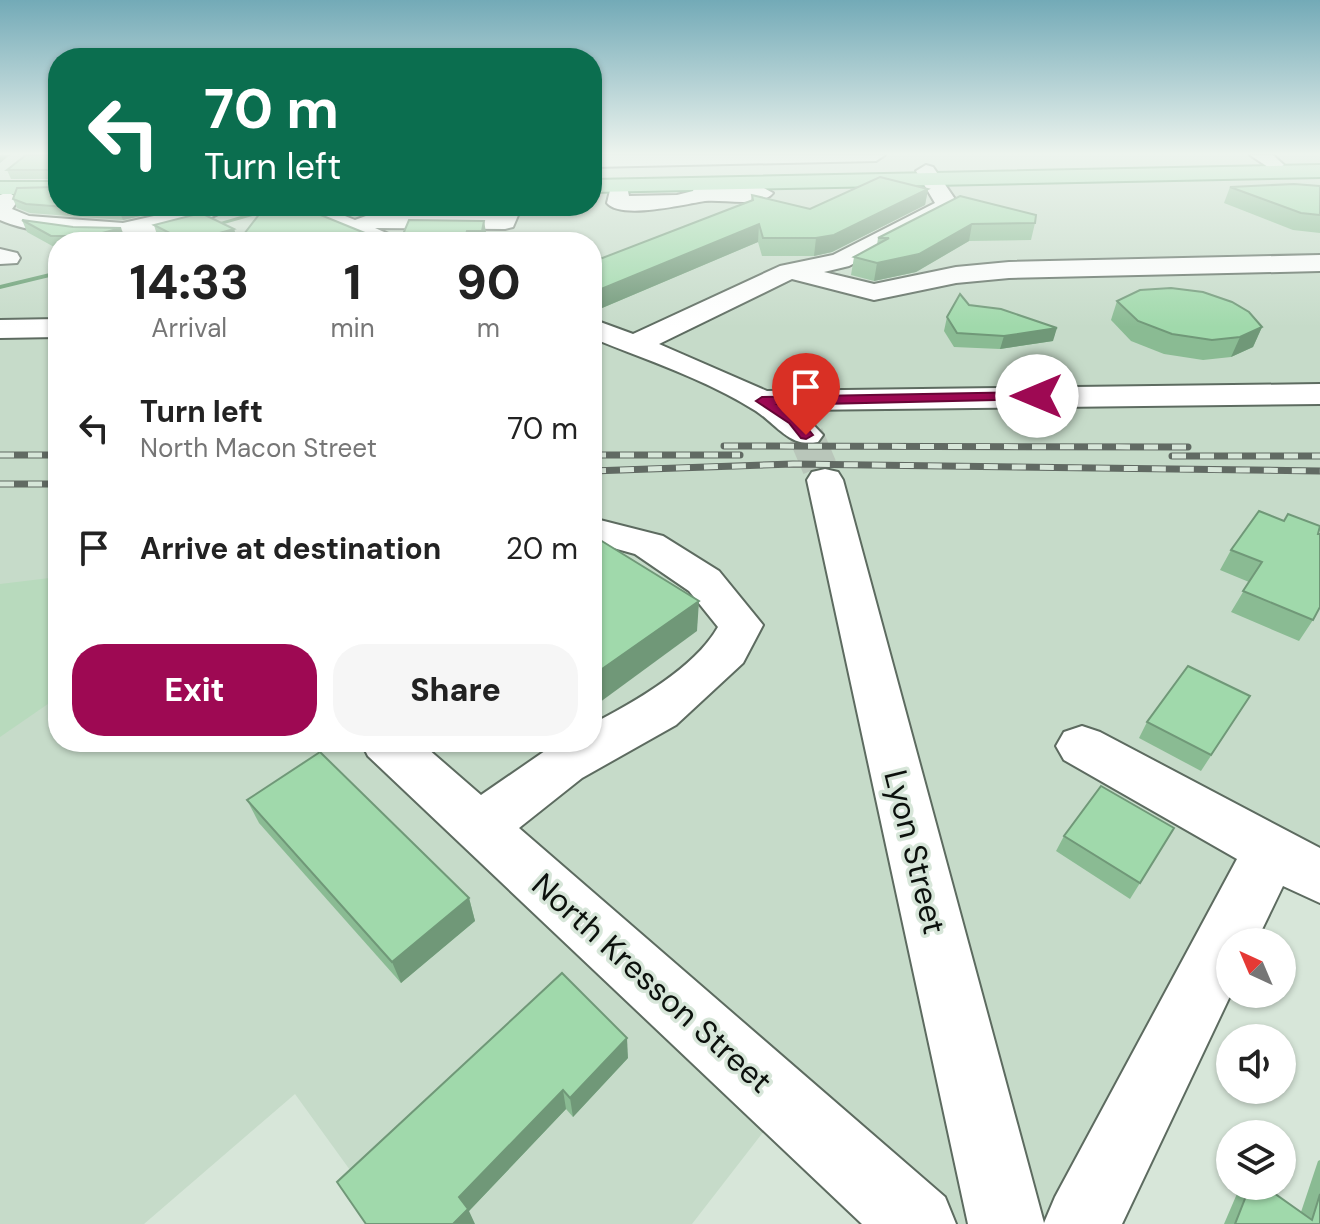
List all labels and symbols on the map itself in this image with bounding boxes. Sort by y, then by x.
pin [772,353,840,435]
position arrow [995,354,1079,438]
street label: Lyon Street [874,766,956,938]
street label: North Kresson Street [523,864,781,1102]
north arrow [1216,928,1296,1008]

